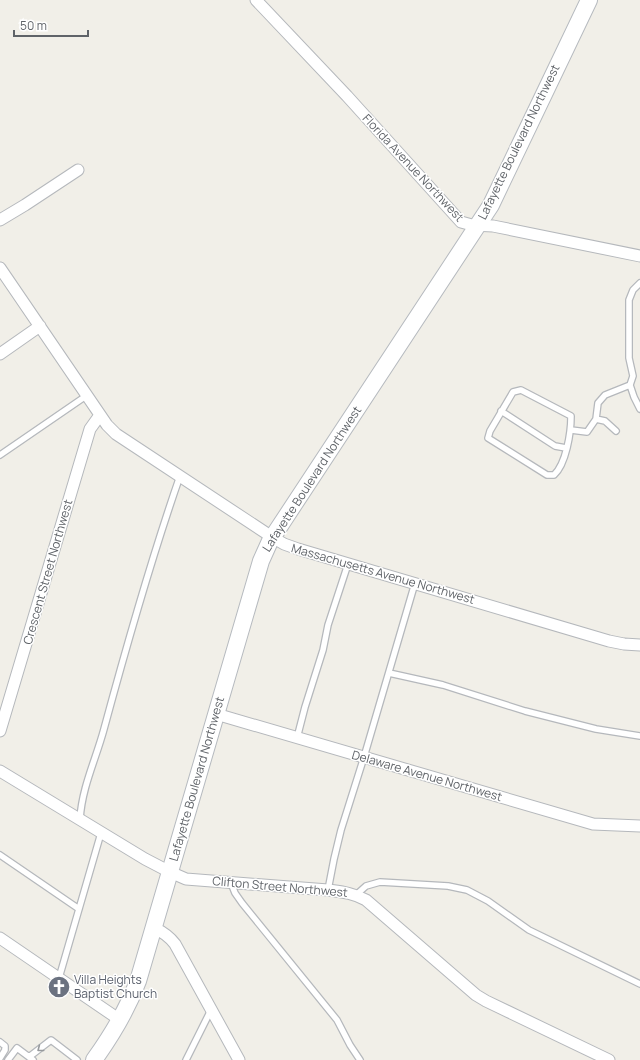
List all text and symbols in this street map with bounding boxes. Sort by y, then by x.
scale bar [14,12,88,38]
text: 50 m [20,17,47,34]
street label: Lafayette Boulevard Northwest [474,61,564,222]
street label: Florida Avenue Northwest [359,110,468,225]
street label: Lafayette Boulevard Northwest [258,402,365,555]
street label: Crescent Street Northwest [19,497,76,646]
street label: Massachusetts Avenue Northwest [289,539,477,608]
street label: Lafayette Boulevard Northwest [165,694,228,863]
street label: Delaware Avenue Northwest [350,746,504,805]
street label: Clifton Street Northwest [212,872,349,901]
place label: Villa Heights Baptist Church [74,971,157,1002]
church icon: Villa Heights Baptist Church [46,974,72,1000]
one-way arrow [38,1044,45,1051]

